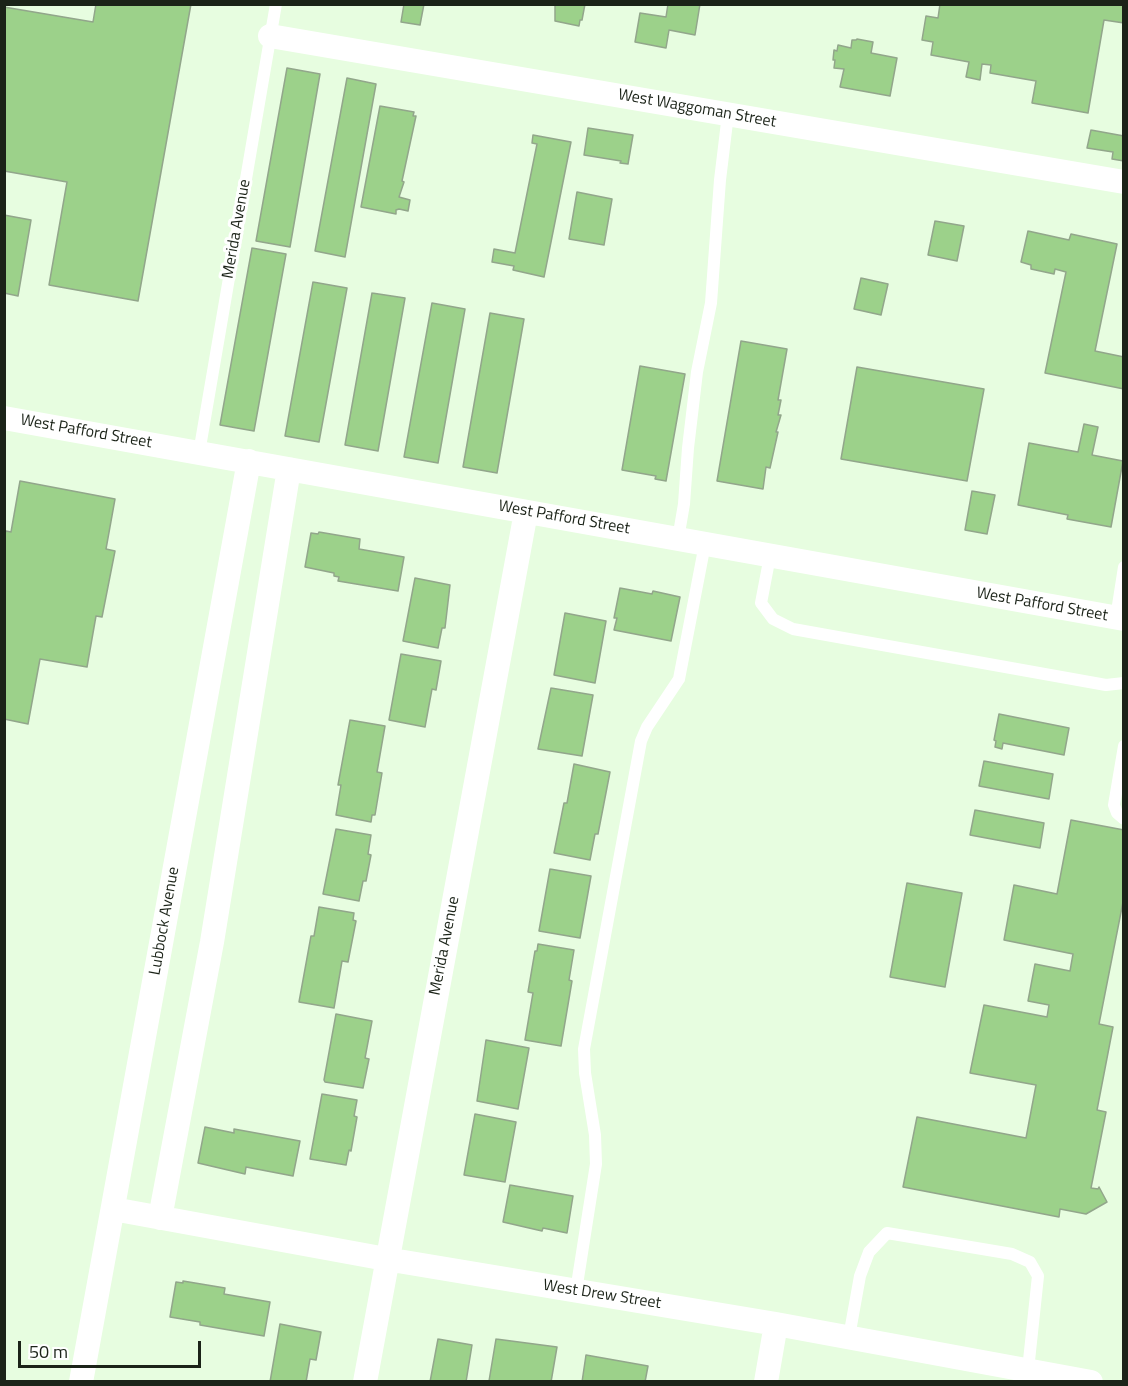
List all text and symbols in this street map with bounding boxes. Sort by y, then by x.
street label: West Waggoman Street [616,86,778,132]
street label: Merida Avenue [219,178,255,280]
street label: West Pafford Street [19,411,153,453]
street label: West Pafford Street [497,497,631,539]
street label: West Pafford Street [975,584,1109,626]
street label: Lubbock Avenue [146,865,184,977]
street label: Merida Avenue [426,895,464,997]
street label: West Drew Street [542,1276,662,1314]
scale bar [21,1329,204,1367]
text: 50 m [29,1338,68,1365]

